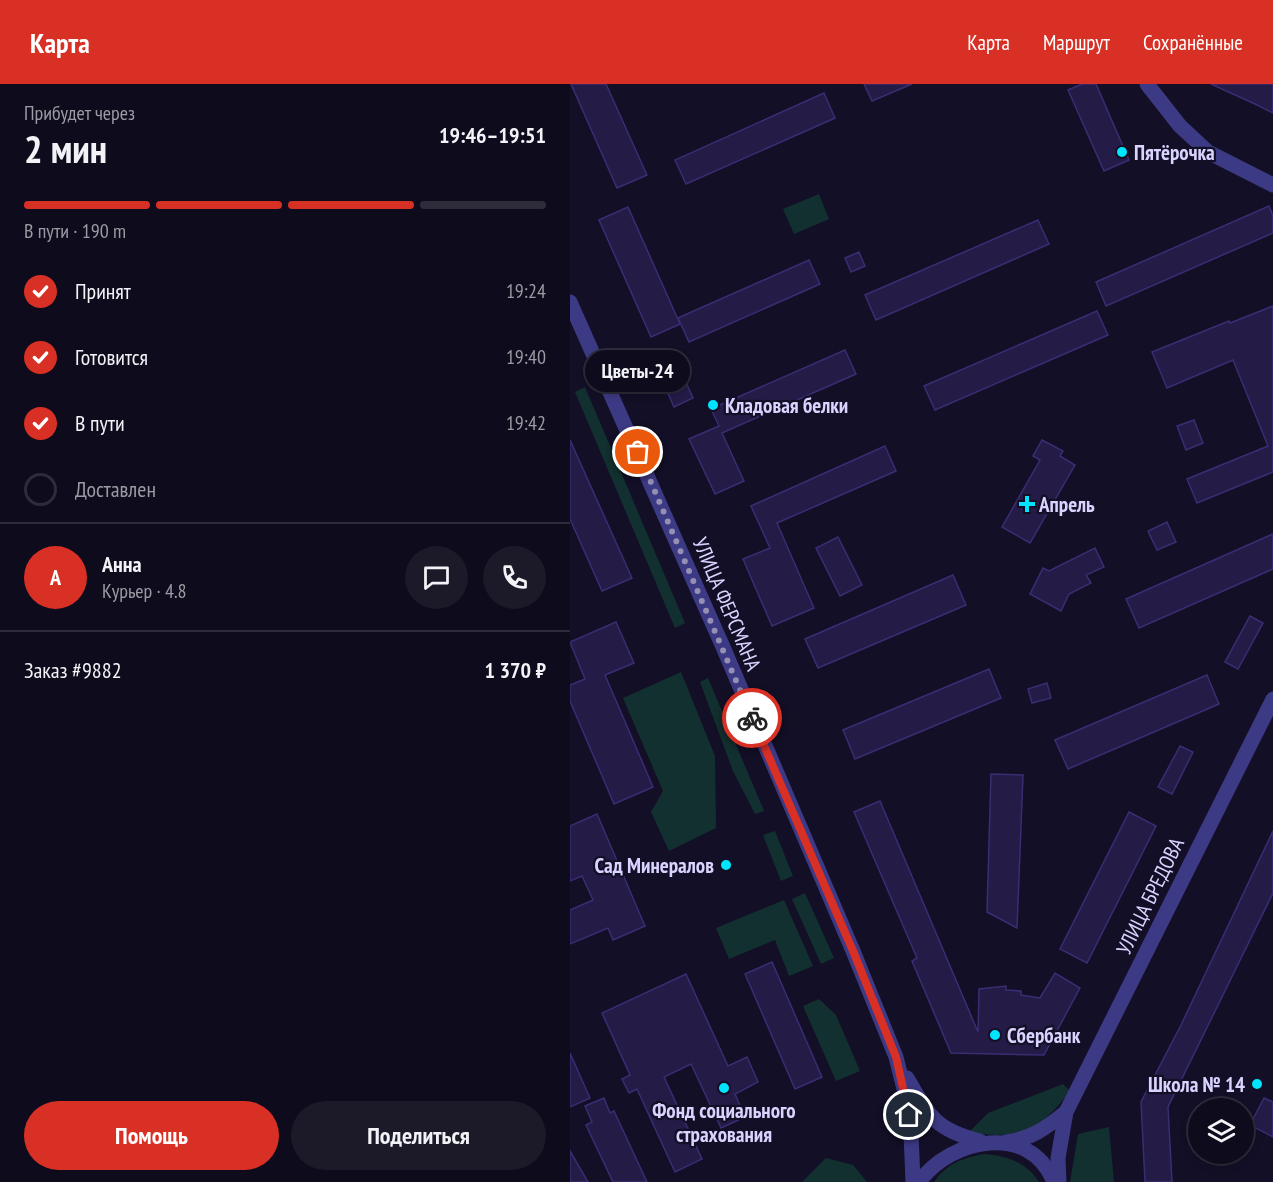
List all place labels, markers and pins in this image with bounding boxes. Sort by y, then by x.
place label: Пятёрочка [1134,139,1215,166]
marker: Пятёрочка [1115,145,1129,159]
callout: Цветы-24 [586,350,691,392]
place label: Кладовая белки [725,392,848,419]
marker: Кладовая белки [706,398,720,412]
pin [612,426,663,477]
place label: Апрель [1038,491,1095,518]
marker: Апрель [1020,497,1034,511]
place label: Сад Минералов [594,852,714,879]
marker: Сад Минералов [719,858,733,872]
place label: Сбербанк [1007,1022,1081,1049]
marker: Сбербанк [988,1028,1002,1042]
place label: Школа № 14 [1148,1071,1245,1098]
marker: Школа № 14 [1250,1077,1264,1091]
marker: Фонд социального страхования [717,1081,731,1095]
pin [883,1089,934,1140]
place label: Фонд социального страхования [652,1097,796,1148]

